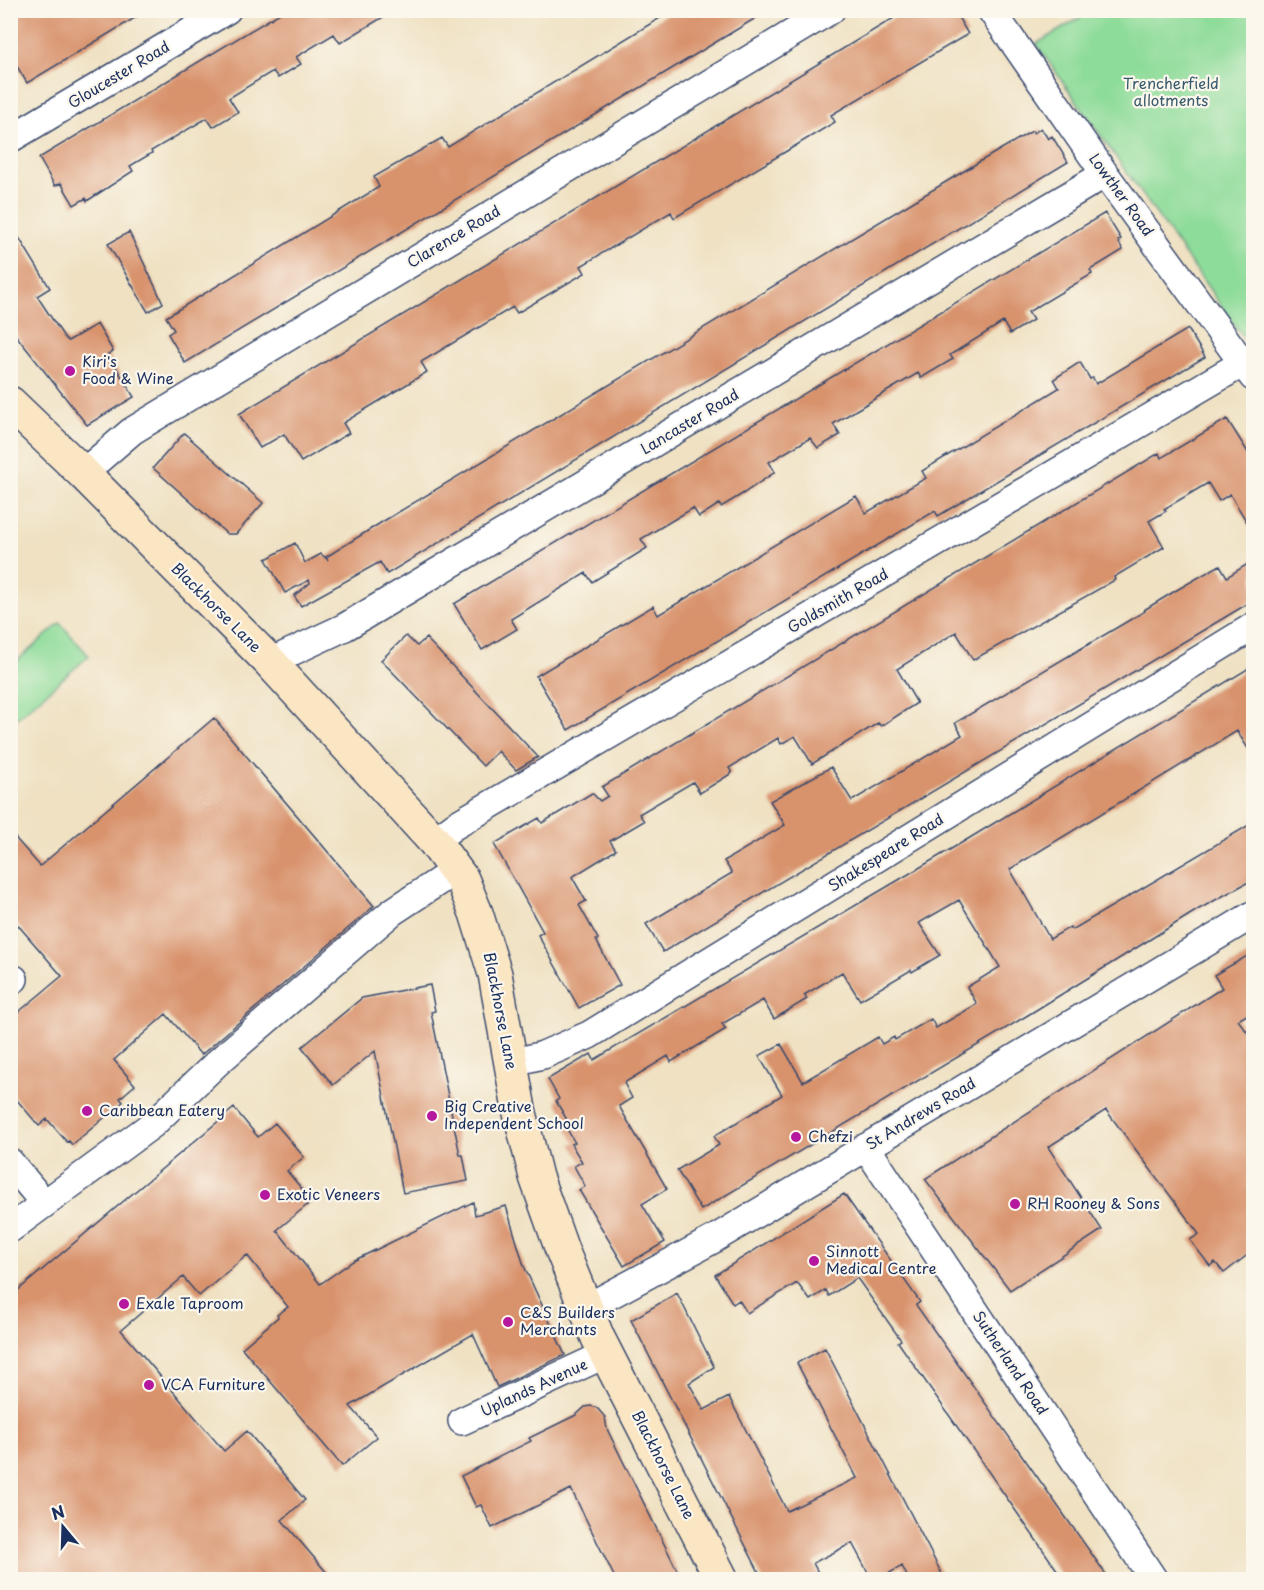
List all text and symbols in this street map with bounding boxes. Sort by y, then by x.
street label: Gloucester Road [63,34,173,113]
park label: Trencherfield allotments [1123,71,1219,111]
street label: Lowther Road [1084,148,1160,240]
street label: Clarence Road [402,199,504,273]
place label: Kiri's Food & Wine [82,349,174,389]
marker: Kiri's Food & Wine [63,364,77,378]
street label: Lancaster Road [636,382,743,459]
street label: Blackhorse Lane [167,557,267,657]
street label: Goldsmith Road [782,561,892,638]
street label: Shakespeare Road [823,807,948,897]
street label: Blackhorse Lane [479,950,524,1072]
street label: St Andrews Road [861,1071,980,1155]
place label: Big Creative Independent School [444,1094,584,1134]
place label: Caribbean Eatery [99,1098,225,1121]
marker: Caribbean Eatery [80,1104,94,1118]
marker: Big Creative Independent School [425,1109,439,1123]
place label: Chefzi [808,1124,853,1147]
marker: Chefzi [789,1130,803,1144]
place label: Exotic Veneers [277,1182,380,1205]
marker: Exotic Veneers [258,1188,272,1202]
place label: RH Rooney & Sons [1027,1191,1160,1214]
marker: RH Rooney & Sons [1008,1197,1022,1211]
place label: Sinnott Medical Centre [826,1239,937,1279]
marker: Sinnott Medical Centre [807,1254,821,1268]
place label: Exale Taproom [136,1291,244,1314]
marker: Exale Taproom [117,1297,131,1311]
place label: C&S Builders Merchants [520,1300,615,1340]
street label: Sutherland Road [968,1305,1055,1419]
marker: C&S Builders Merchants [501,1315,515,1329]
street label: Uplands Avenue [476,1352,591,1421]
place label: VCA Furniture [161,1372,265,1395]
marker: VCA Furniture [142,1378,156,1392]
street label: Blackhorse Lane [627,1406,702,1523]
north arrow [33,1497,93,1557]
text: N [48,1498,68,1525]

